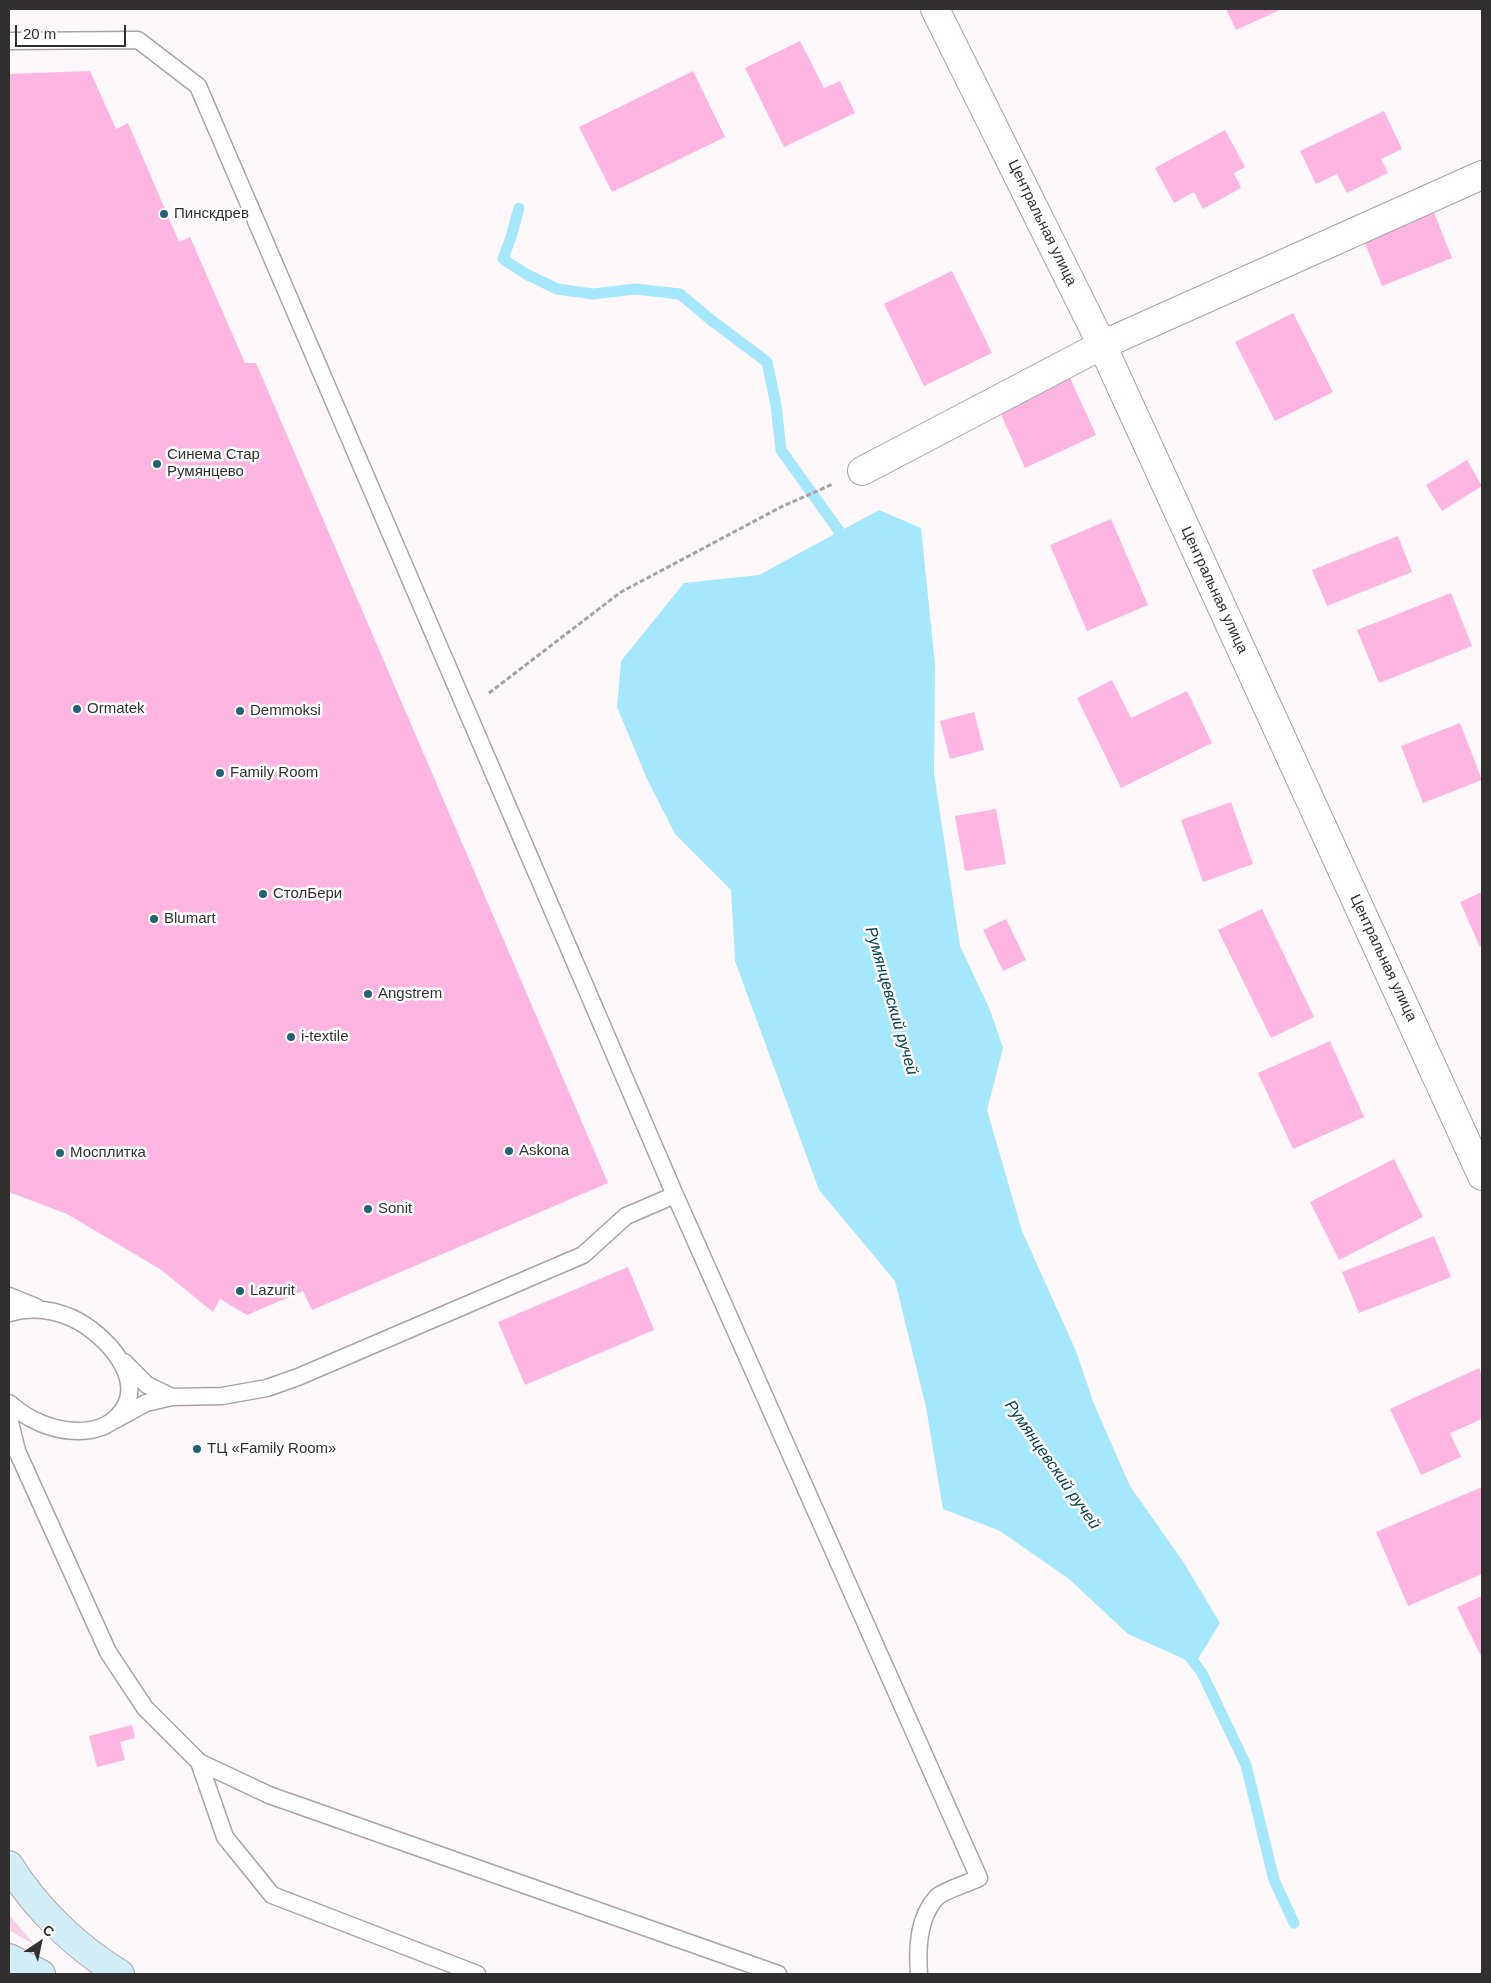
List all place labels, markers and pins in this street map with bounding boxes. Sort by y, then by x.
place label: Пинскдрев [174,205,249,223]
marker: Пинскдрев [158,208,170,220]
place label: Синема Стар Румянцево [167,446,260,481]
marker: Синема Стар Румянцево [151,458,163,470]
place label: Ormatek [87,700,145,718]
place label: Demmoksi [250,702,321,720]
marker: Ormatek [71,703,83,715]
marker: Demmoksi [234,705,246,717]
place label: Family Room [230,764,318,782]
marker: Family Room [214,767,226,779]
place label: СтолБери [273,885,342,903]
marker: СтолБери [257,888,269,900]
place label: Blumart [164,910,216,928]
marker: Blumart [148,913,160,925]
place label: Angstrem [378,985,442,1003]
marker: Angstrem [362,988,374,1000]
place label: i-textile [301,1028,349,1046]
marker: i-textile [285,1031,297,1043]
place label: Askona [519,1142,569,1160]
place label: Мосплитка [70,1144,146,1162]
marker: Askona [503,1145,515,1157]
marker: Мосплитка [54,1147,66,1159]
place label: Sonit [378,1200,412,1218]
marker: Sonit [362,1203,374,1215]
place label: Lazurit [250,1282,295,1300]
marker: Lazurit [234,1285,246,1297]
place label: ТЦ «Family Room» [207,1440,336,1458]
marker: ТЦ «Family Room» [191,1443,203,1455]

